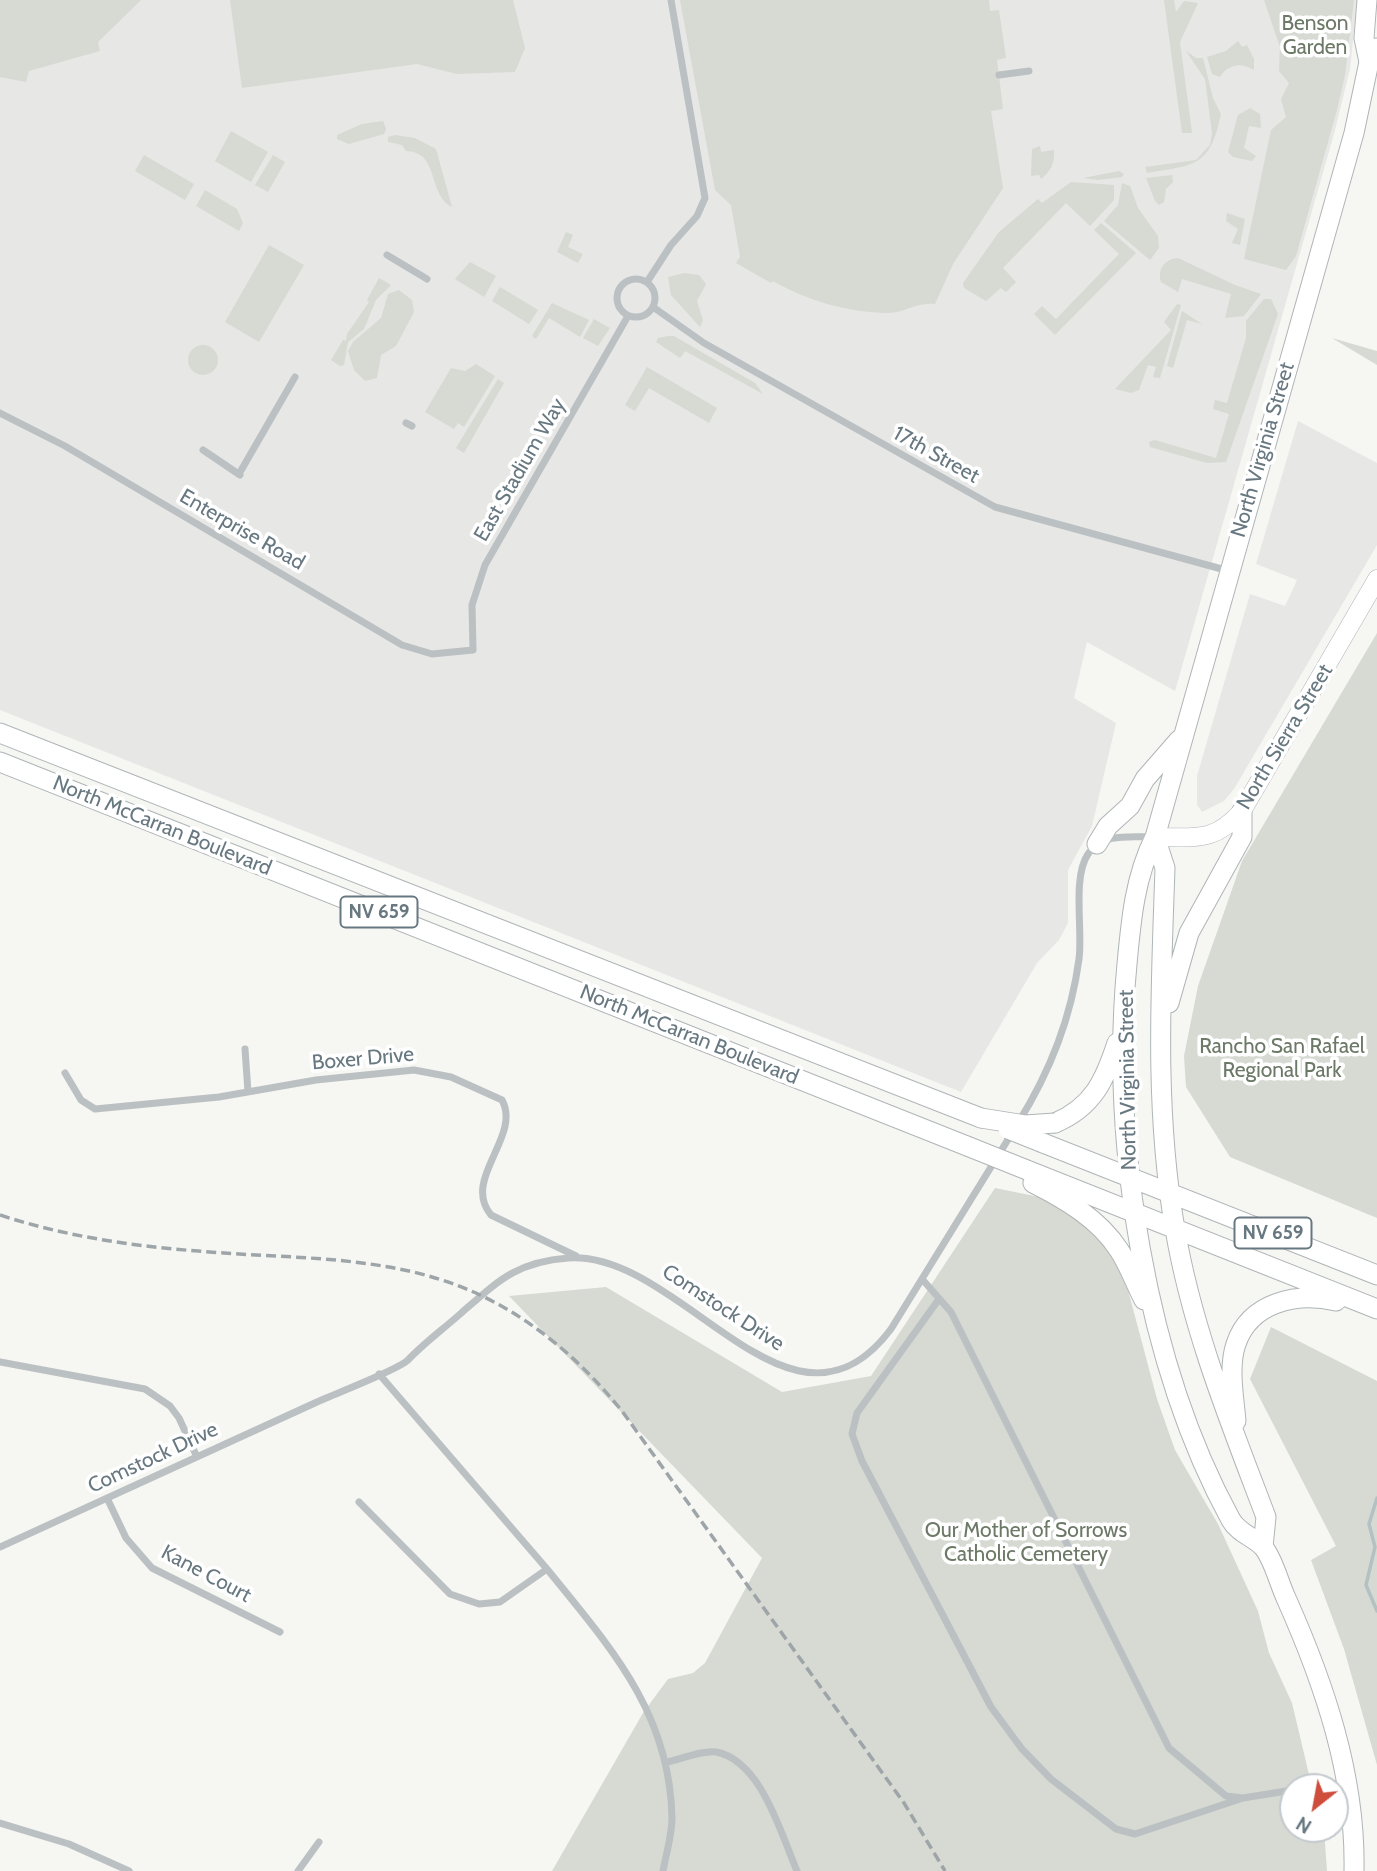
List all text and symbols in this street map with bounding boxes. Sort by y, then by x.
park label: Benson Garden [1281,11,1349,61]
street label: North Virginia Street [1226,360,1300,540]
street label: East Stadium Way [469,394,571,546]
street label: 17th Street [889,421,983,489]
street label: Enterprise Road [175,484,309,576]
street label: North Sierra Street [1232,660,1338,814]
street label: North McCarran Boulevard [49,771,275,881]
road number: NV 659 [340,896,418,928]
street label: North McCarran Boulevard [576,980,802,1090]
street label: North Virginia Street [1114,989,1142,1171]
park label: Rancho San Rafael Regional Park [1199,1034,1365,1084]
street label: Boxer Drive [311,1042,415,1076]
road number: NV 659 [1234,1218,1312,1248]
street label: Comstock Drive [657,1259,789,1357]
street label: Comstock Drive [84,1417,222,1499]
park label: Our Mother of Sorrows Catholic Cemetery [925,1518,1127,1568]
street label: Kane Court [157,1540,255,1608]
north arrow [1279,1773,1349,1843]
text: N [1292,1811,1316,1838]

